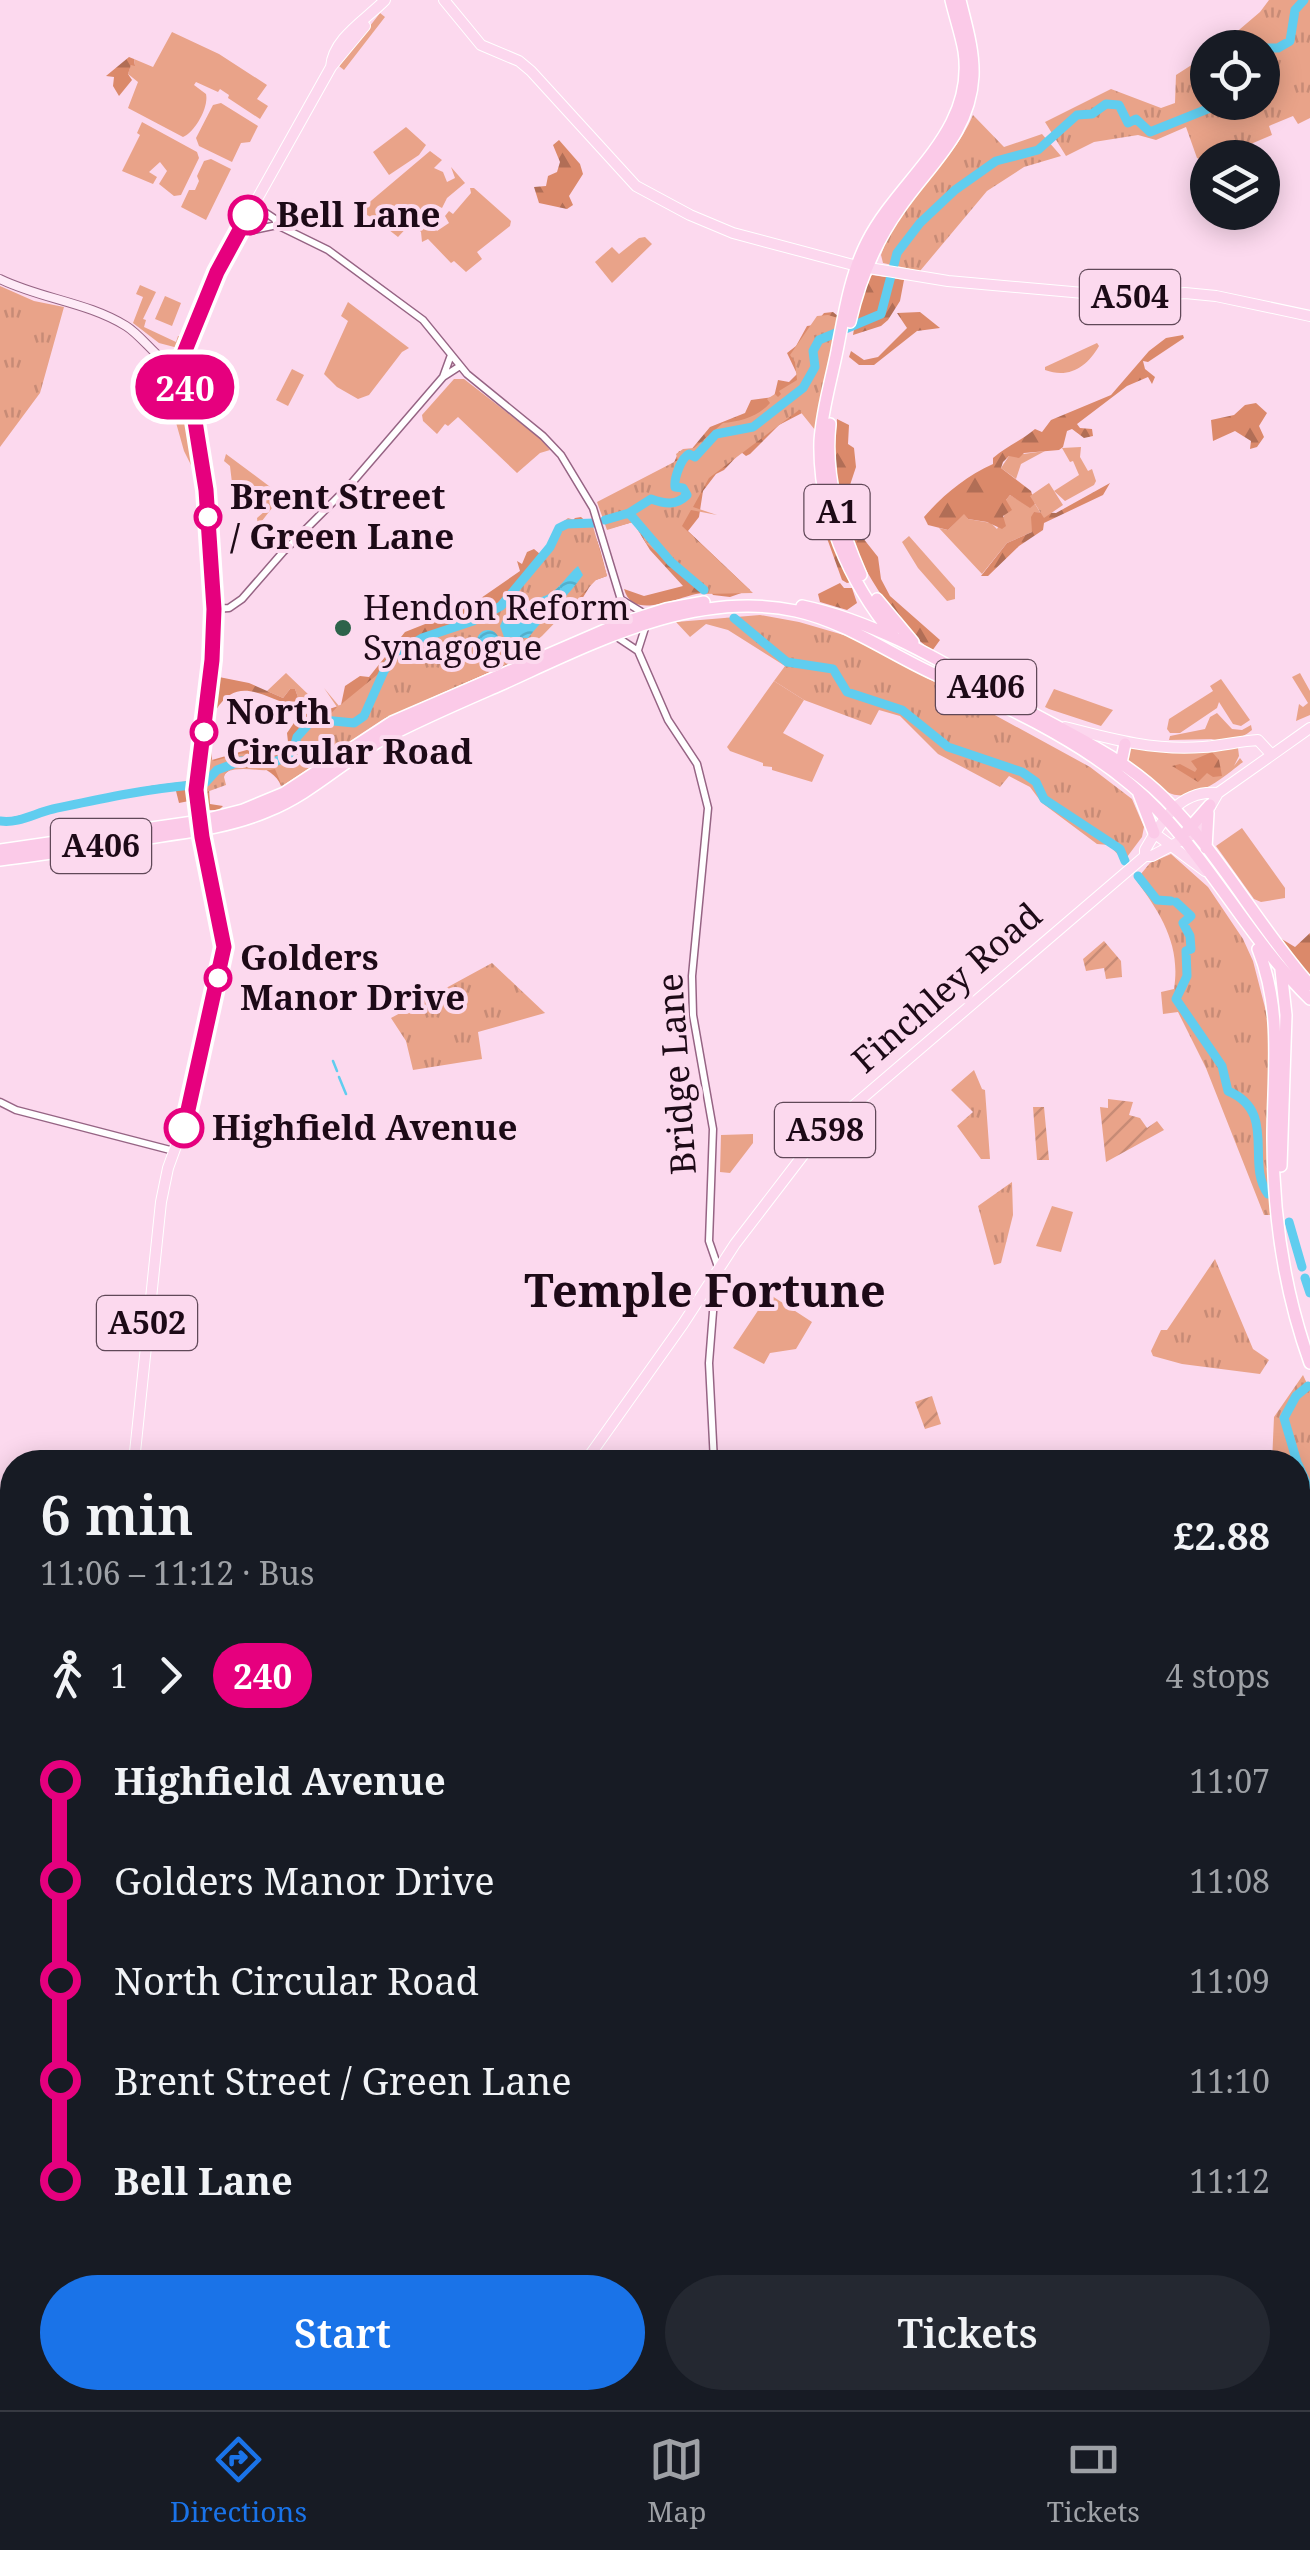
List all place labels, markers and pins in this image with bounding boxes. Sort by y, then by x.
place label: Bell Lane [276,190,441,237]
marker: Bell Lane [229,196,267,234]
place label: Brent Street / Green Lane [230,472,454,559]
marker: Brent Street / Green Lane [195,504,221,530]
place label: Hendon Reform Synagogue [363,583,630,670]
marker: Hendon Reform Synagogue [332,617,354,639]
place label: North Circular Road [226,687,473,774]
marker: North Circular Road [191,719,217,745]
place label: Golders Manor Drive [240,933,465,1020]
marker: Golders Manor Drive [205,965,231,991]
place label: Highfield Avenue [212,1103,517,1150]
marker: Highfield Avenue [165,1109,203,1147]

